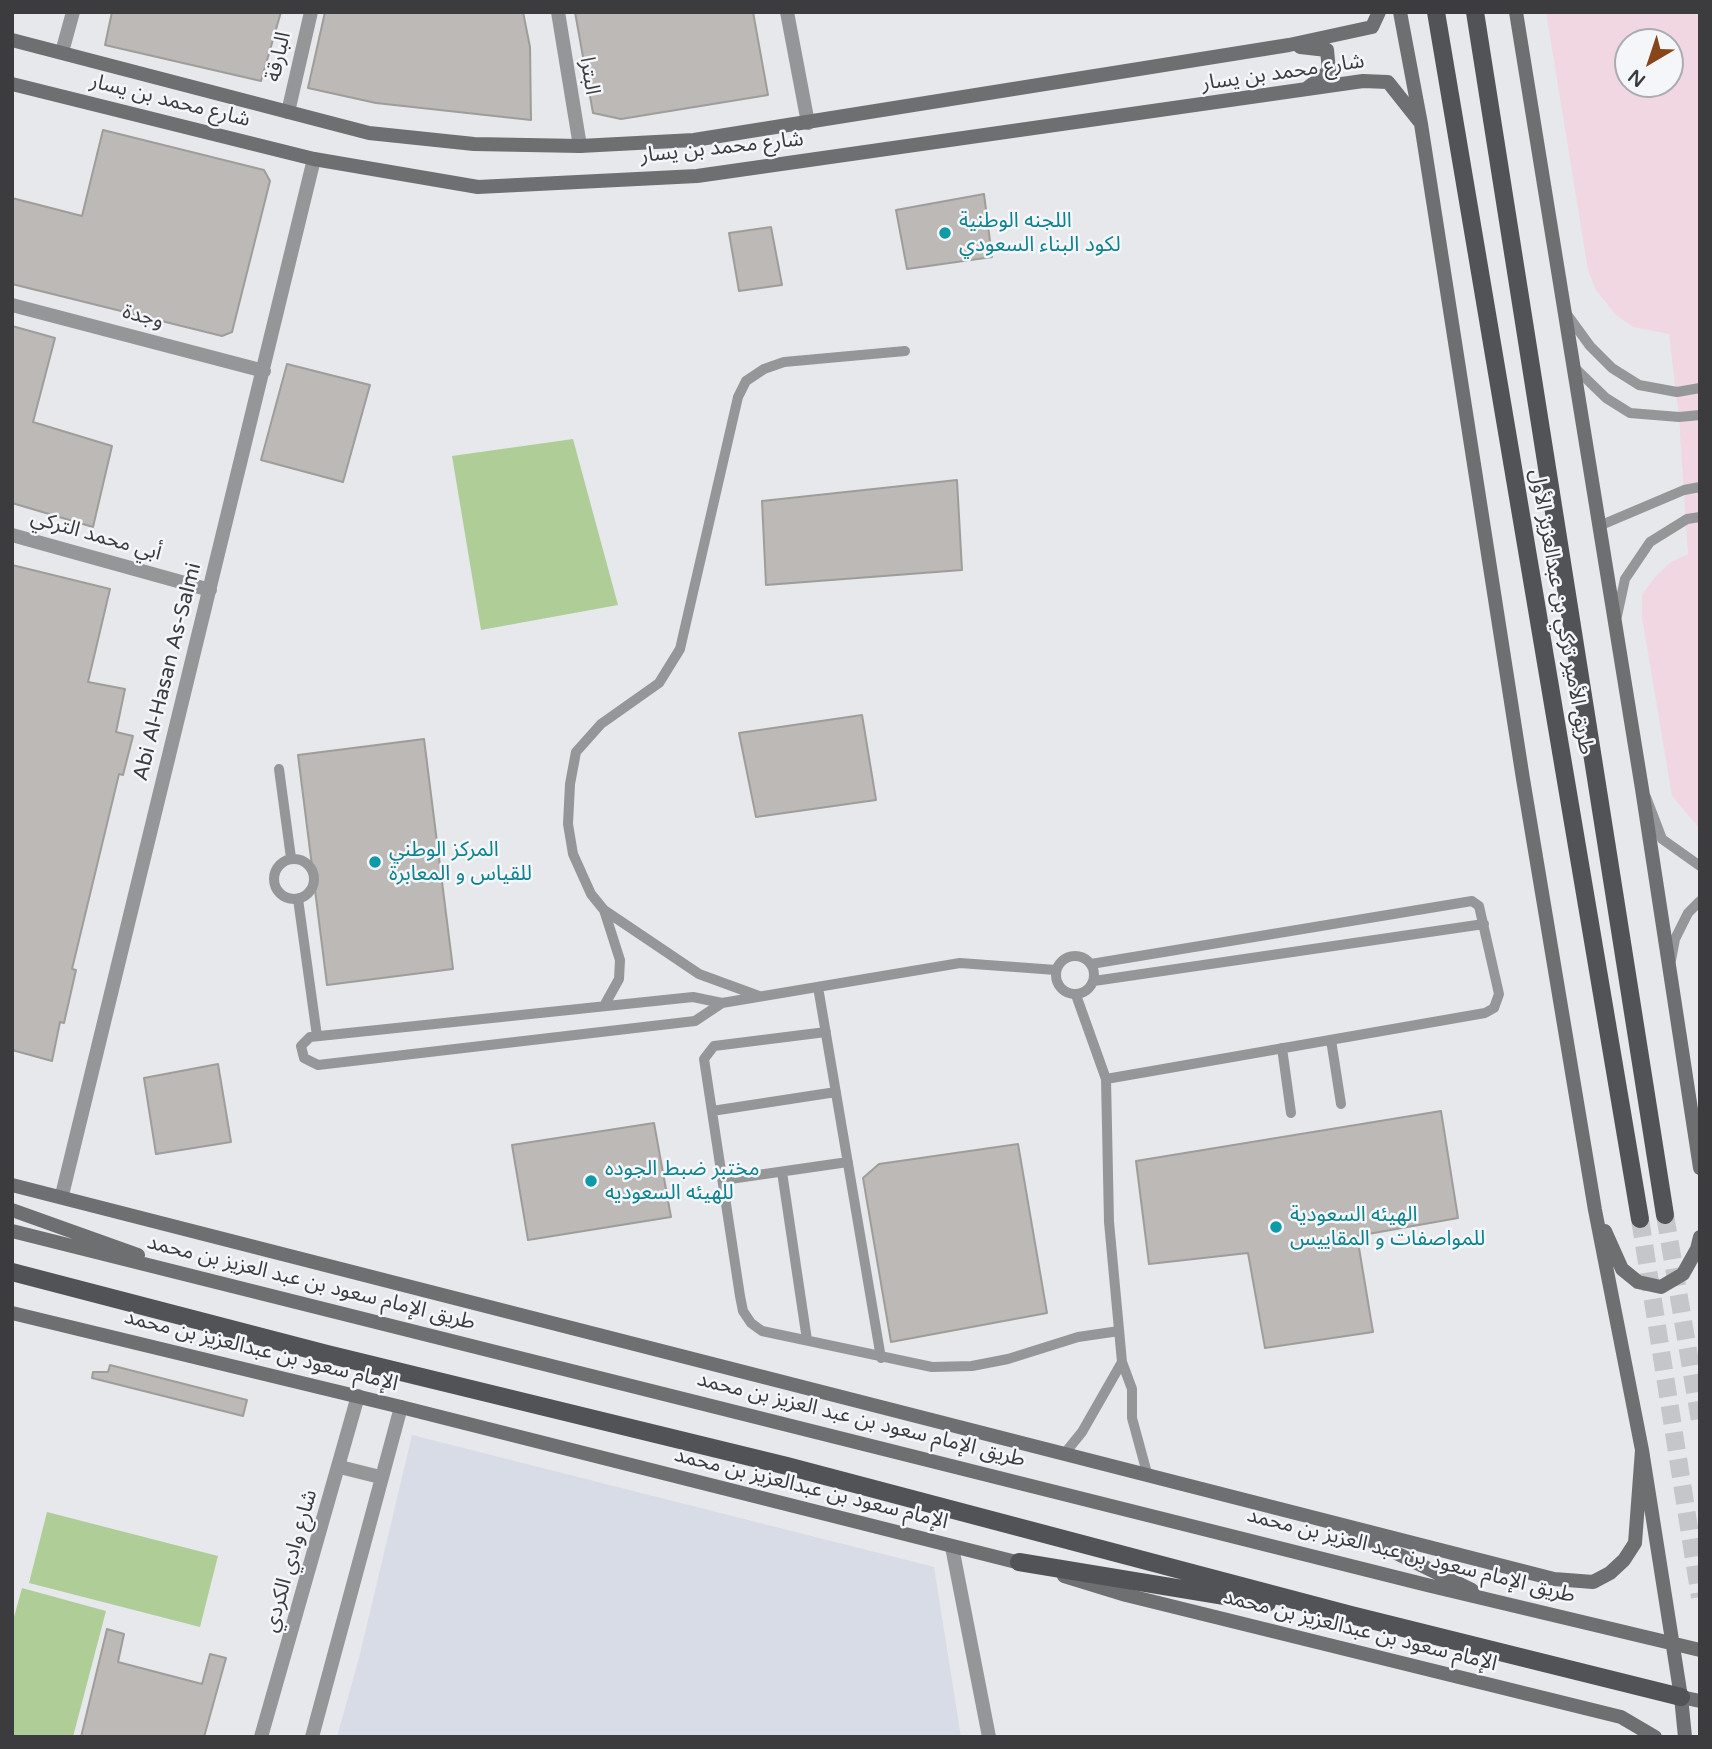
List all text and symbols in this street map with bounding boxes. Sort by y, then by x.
north arrow [1614,28,1684,98]
street label: البارقة [261,30,297,84]
street label: شارع محمد بن يسار [1200,49,1366,97]
street label: البترا [574,55,604,97]
text: N [1624,64,1650,91]
street label: شارع محمد بن يسار [87,69,253,133]
street label: شارع محمد بن يسار [639,127,805,169]
place label: اللجنه الوطنية لكود البناء السعودي [959,208,1121,258]
marker: اللجنه الوطنية لكود البناء السعودي [937,225,953,241]
street label: وجدة [120,299,166,335]
street label: طريق الأمير تركي بن عبدالعزيز الأول [1523,467,1599,757]
street label: أبي محمد التركي [28,505,164,567]
street label: Abi Al-Hasan As-Salmi [129,560,207,784]
place label: المركز الوطني للقياس و المعابرة [389,837,532,887]
marker: المركز الوطني للقياس و المعابرة [367,854,383,870]
place label: مختبر ضبط الجوده للهيئه السعوديه [605,1156,760,1206]
marker: مختبر ضبط الجوده للهيئه السعوديه [583,1173,599,1189]
place label: الهيئه السعودية للمواصفات و المقاييس [1290,1202,1485,1252]
marker: الهيئه السعودية للمواصفات و المقاييس [1268,1219,1284,1235]
street label: طريق الإمام سعود بن عبد العزيز بن محمد [144,1230,478,1336]
street label: الإمام سعود بن عبدالعزيز بن محمد [121,1305,401,1397]
street label: طريق الإمام سعود بن عبد العزيز بن محمد [694,1367,1028,1473]
street label: الإمام سعود بن عبدالعزيز بن محمد [671,1443,951,1535]
street label: شارع وادي الكردي [259,1487,323,1635]
street label: طريق الإمام سعود بن عبد العزيز بن محمد [1244,1503,1578,1609]
street label: الإمام سعود بن عبدالعزيز بن محمد [1220,1585,1500,1677]

